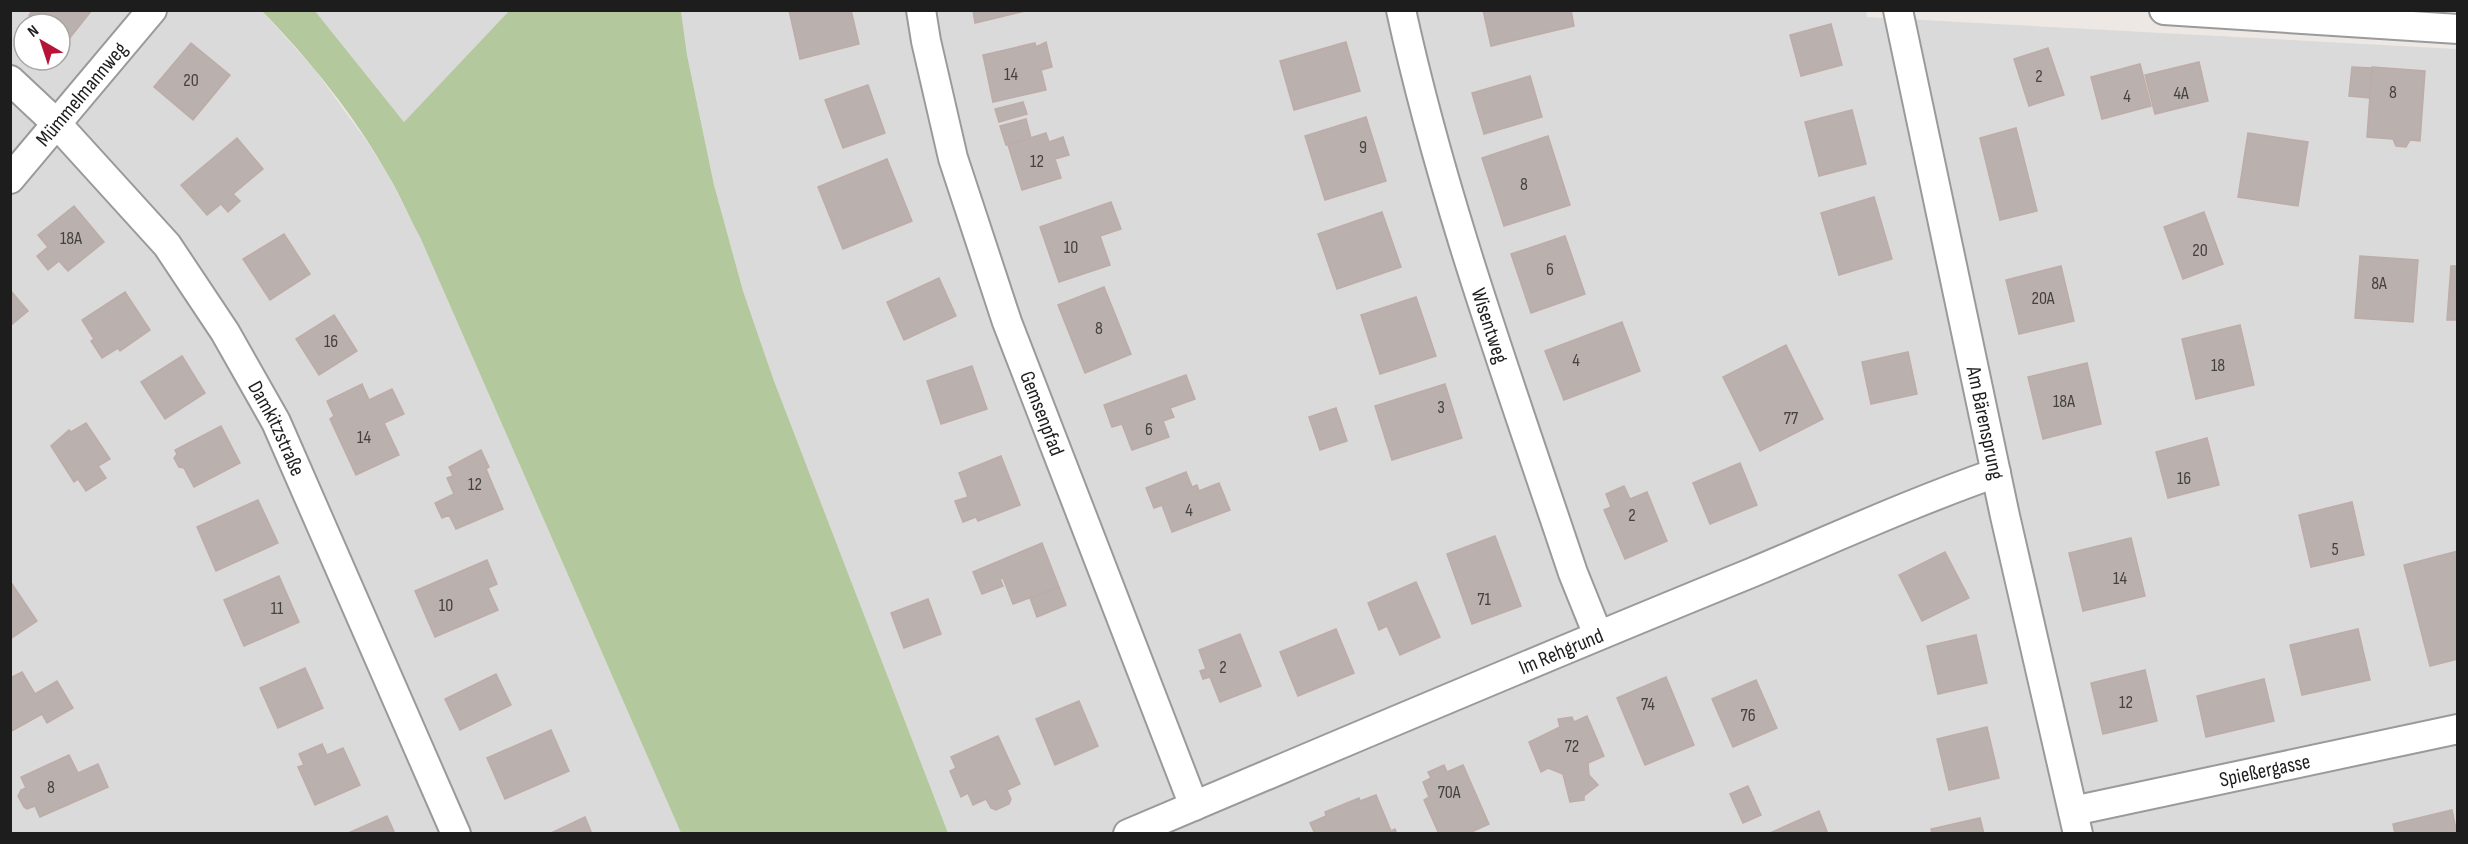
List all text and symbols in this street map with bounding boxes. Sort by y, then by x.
north arrow [12,12,72,72]
text: N [24,21,43,42]
street label: Mümmelmannweg [31,37,133,152]
house number: 14 [1004,64,1018,85]
house number: 2 [2035,66,2043,87]
house number: 20 [183,70,199,91]
house number: 8 [2389,82,2397,103]
house number: 4A [2173,83,2189,104]
house number: 4 [2123,86,2131,107]
house number: 9 [1359,137,1367,158]
house number: 12 [1030,151,1044,172]
house number: 8 [1520,174,1528,195]
house number: 18A [60,228,82,249]
house number: 10 [1064,237,1078,258]
house number: 20 [2192,240,2208,261]
house number: 6 [1546,259,1554,280]
house number: 8A [2371,273,2387,294]
street label: Wisentweg [1465,285,1513,367]
house number: 20A [2031,288,2055,309]
house number: 8 [1095,318,1103,339]
house number: 16 [324,331,338,352]
house number: 4 [1572,350,1580,371]
house number: 18 [2211,355,2225,376]
street label: Am Bärensprung [1960,363,2009,482]
street label: Gemsenpfad [1014,368,1069,459]
street label: Damkitzstraße [242,377,310,480]
house number: 18A [2053,391,2075,412]
house number: 3 [1437,397,1445,418]
house number: 77 [1784,408,1799,429]
house number: 6 [1145,419,1153,440]
house number: 14 [357,427,371,448]
house number: 16 [2177,468,2191,489]
house number: 12 [468,474,482,495]
house number: 4 [1185,500,1193,521]
house number: 2 [1628,505,1636,526]
house number: 5 [2331,539,2339,560]
house number: 14 [2113,568,2127,589]
house number: 71 [1477,589,1491,610]
house number: 10 [439,595,453,616]
house number: 11 [271,598,284,619]
street label: Im Rehgrund [1515,623,1607,680]
house number: 2 [1219,657,1227,678]
house number: 12 [2119,692,2133,713]
house number: 74 [1641,694,1655,715]
house number: 76 [1740,705,1756,726]
house number: 72 [1565,736,1579,757]
street label: Spießergasse [2217,749,2313,793]
house number: 8 [47,777,55,798]
house number: 70A [1438,782,1461,803]

